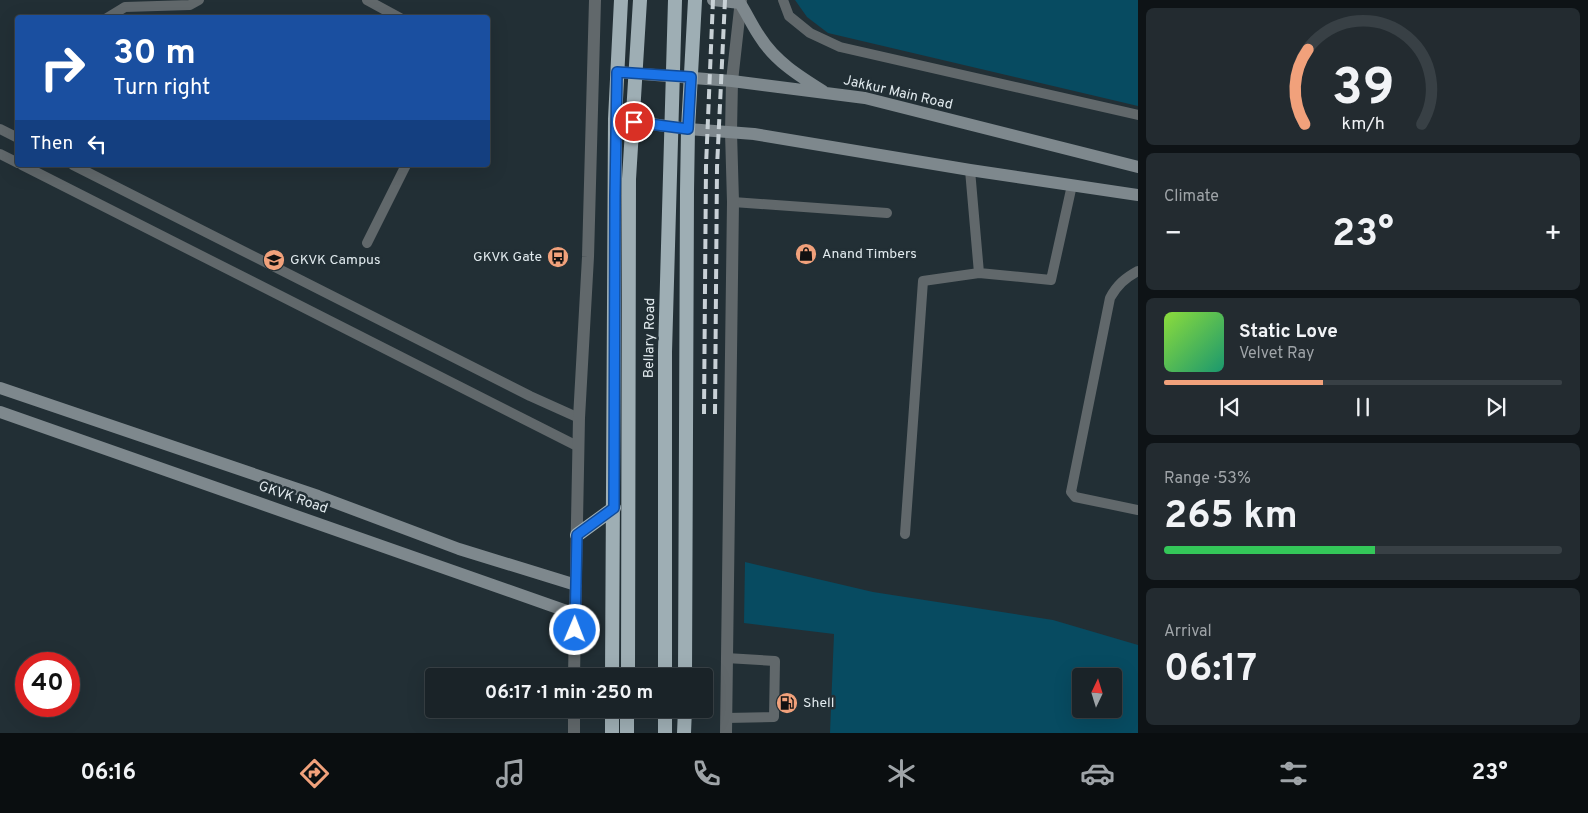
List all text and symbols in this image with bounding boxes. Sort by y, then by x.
text: 30 m [113,32,196,76]
icon: right [30,35,95,100]
text: 39 [1331,57,1395,123]
street label: Jakkur Main Road [842,72,954,114]
text: Turn right [113,75,210,102]
pin [613,101,655,143]
icon: arrive [620,108,648,136]
text: km/h [1341,113,1385,136]
icon: left [83,130,111,158]
text: Then [30,132,73,156]
text: Climate [1164,187,1219,207]
text: 23° [1332,211,1394,260]
text: − [1164,217,1182,253]
text: + [1544,217,1562,253]
shop icon: Anand Timbers [794,242,818,266]
bus stop icon: GKVK Gate [546,245,570,269]
place label: Anand Timbers [822,246,917,263]
school or university icon: GKVK Campus [262,248,286,272]
place label: GKVK Gate [473,249,542,266]
place label: GKVK Campus [290,252,381,269]
street label: Bellary Road [641,298,659,378]
text: Static Love [1239,320,1338,344]
text: Velvet Ray [1239,344,1314,364]
icon: previous [1216,393,1244,421]
icon: pause [1349,393,1377,421]
icon: next [1482,393,1510,421]
text: Range · 53% [1164,469,1251,489]
street label: GKVK Road [256,478,330,518]
text: 265 km [1164,493,1298,542]
position arrow [548,603,600,655]
text: Arrival [1164,622,1212,642]
text: 06:17 [1164,646,1257,695]
speed limit sign: 40 [15,652,80,717]
north arrow [1072,668,1122,718]
map controls [1072,668,1122,718]
text: 06:17 · 1 min · 250 m [485,681,653,705]
fuel station icon: Shell [775,691,799,715]
place label: Shell [803,695,834,712]
icon: directions [297,756,332,791]
icon: music [493,756,528,791]
icon: phone [689,756,724,791]
icon: climate [884,756,919,791]
icon: car [1080,756,1115,791]
icon: filters [1276,756,1311,791]
text: 06:16 [80,760,136,787]
text: 23° [1472,760,1508,787]

